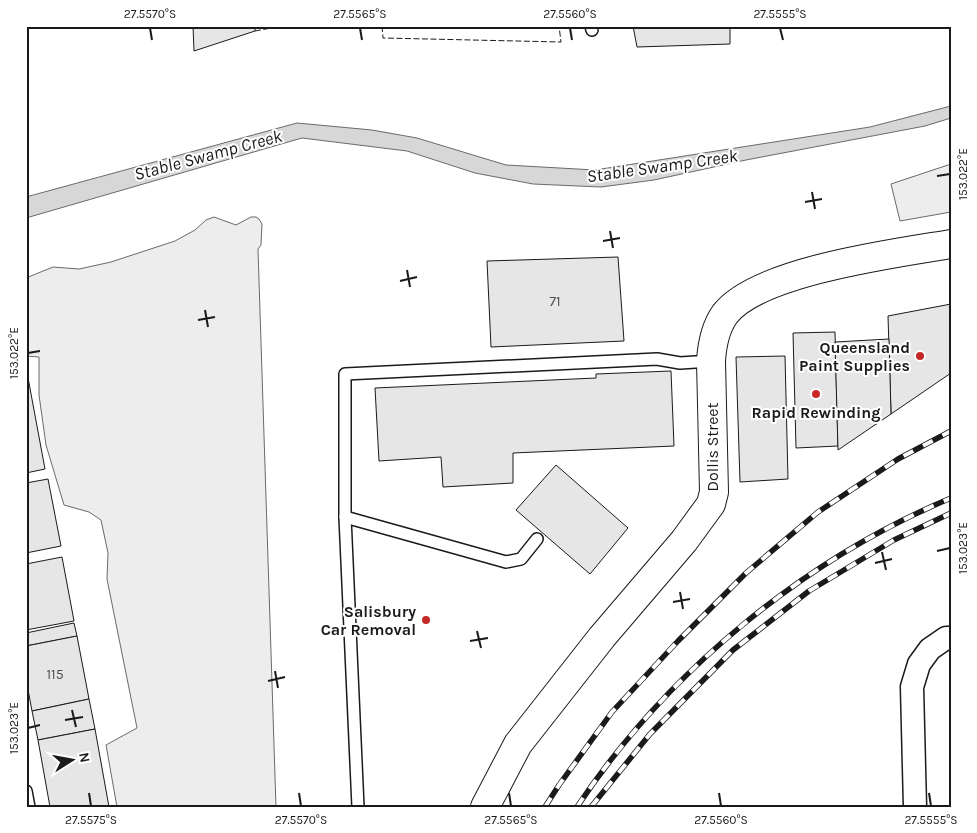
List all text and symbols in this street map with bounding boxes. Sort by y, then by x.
text: 27.5570°S [124,7,176,21]
text: 27.5565°S [333,7,387,21]
text: 27.5560°S [543,7,597,21]
text: 27.5555°S [753,7,807,21]
water label: Stable Swamp Creek [132,124,285,185]
water label: Stable Swamp Creek [585,144,740,187]
text: 153.022°E [956,148,970,200]
house number: 71 [549,293,561,310]
text: 153.022°E [7,327,21,379]
place label: Queensland Paint Supplies [799,338,910,375]
marker: Queensland Paint Supplies [914,350,926,362]
marker: Rapid Rewinding [810,388,822,400]
street label: Dollis Street [703,402,722,492]
place label: Rapid Rewinding [751,403,881,422]
text: 153.023°E [956,522,970,574]
place label: Salisbury Car Removal [321,602,416,639]
marker: Salisbury Car Removal [420,614,432,626]
house number: 115 [46,666,64,683]
text: 153.023°E [7,702,21,754]
north arrow [48,736,98,786]
text: N [75,751,94,764]
text: 27.5575°S [65,813,117,827]
text: 27.5570°S [275,813,327,827]
text: 27.5565°S [484,813,538,827]
text: 27.5560°S [694,813,748,827]
text: 27.5555°S [904,813,958,827]

